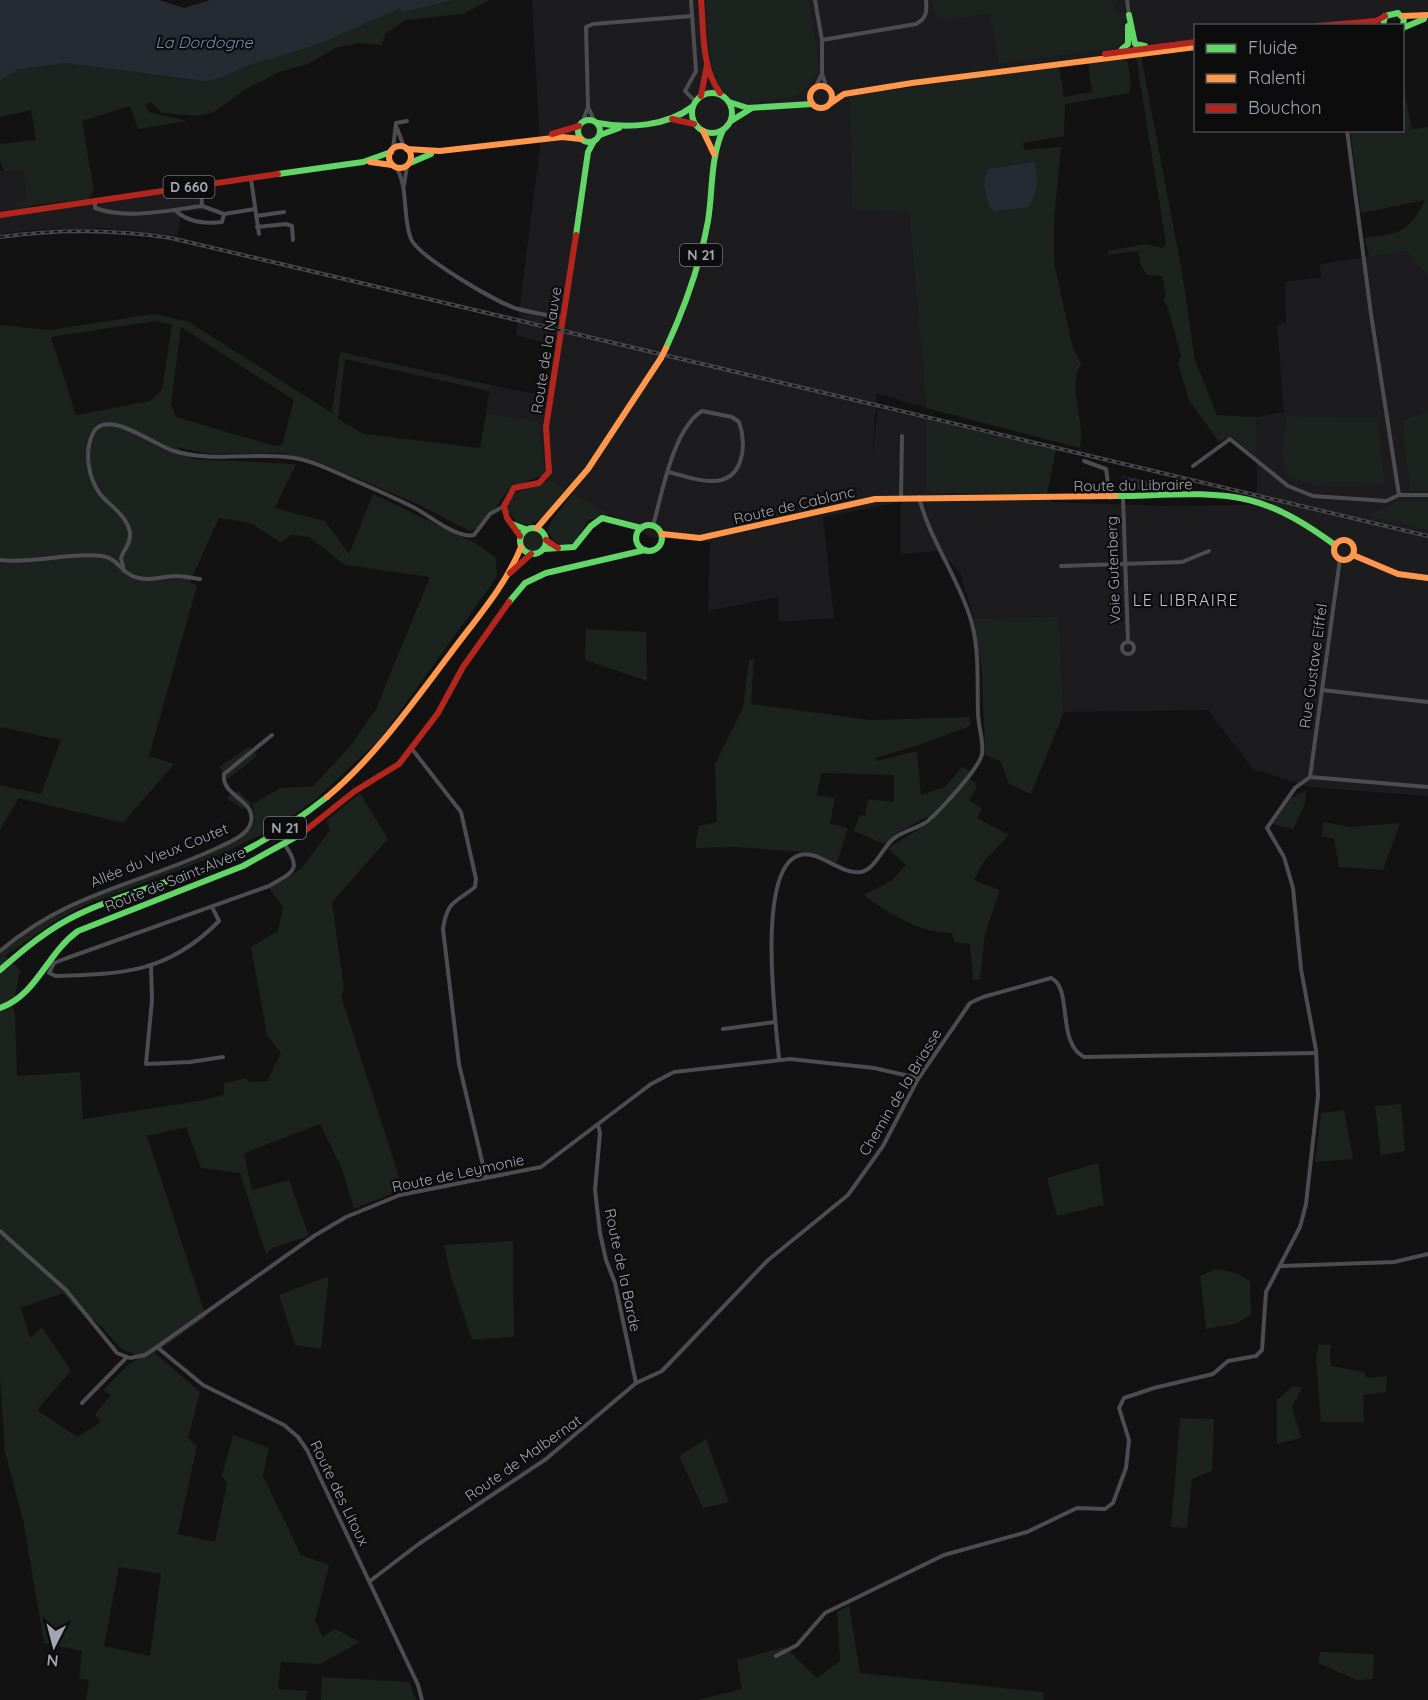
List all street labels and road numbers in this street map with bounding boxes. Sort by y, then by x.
road number: D 660 [164,176,214,198]
road number: N 21 [680,244,722,266]
street label: Route de la Nauve [527,285,565,415]
street label: Route du Libraire [1073,474,1193,496]
street label: Route de Cablanc [732,482,857,528]
street label: Voie Gutenberg [1102,516,1124,624]
street label: Rue Gustave Eiffel [1295,602,1331,730]
road number: N 21 [264,817,306,839]
street label: Allée du Vieux Coutet [87,819,231,891]
street label: Route de Saint-Alvère [102,842,248,916]
street label: Chemin de la Briasse [854,1025,946,1159]
street label: Route de Leymonie [390,1150,526,1196]
street label: Route de la Barde [601,1207,645,1333]
street label: Route de Malbernat [461,1411,585,1505]
street label: Route des Litoux [306,1437,374,1549]

